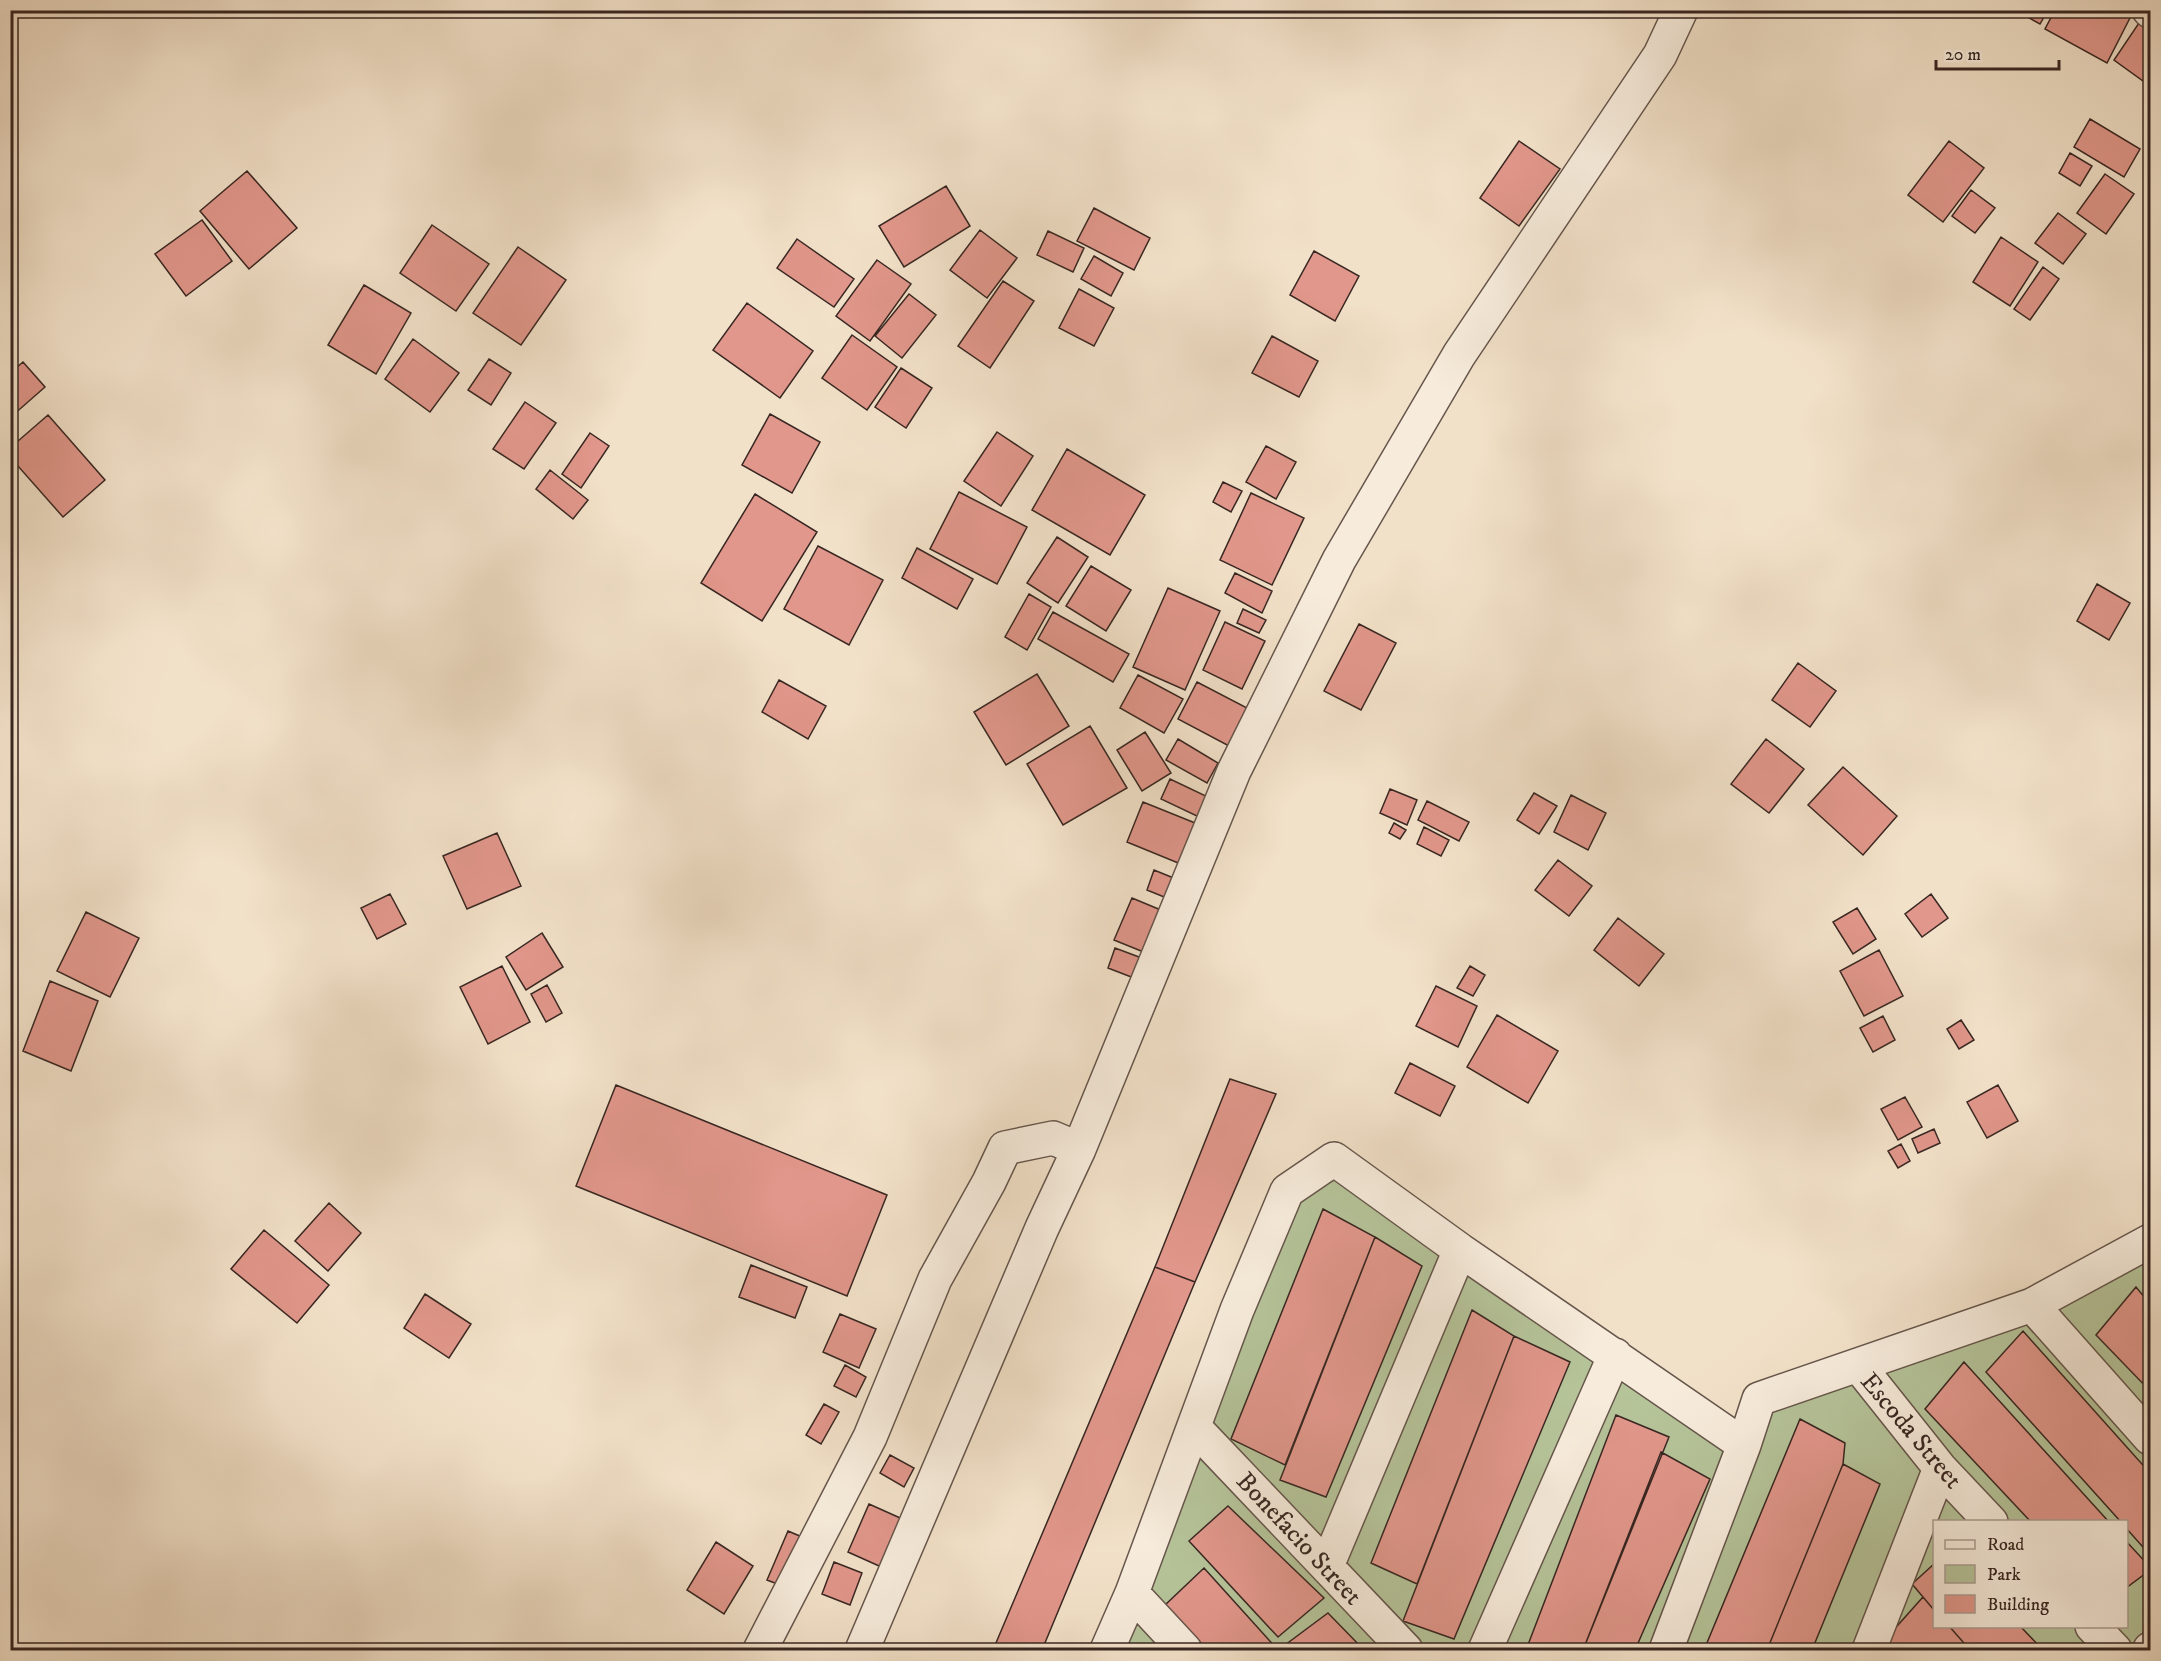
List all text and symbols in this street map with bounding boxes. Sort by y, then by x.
scale bar [1936,33,2059,71]
text: 20 m [1945,44,1981,66]
street label: Escoda Street [1853,1366,1969,1496]
street label: Bonefacio Street [1229,1465,1369,1613]
legend [1933,1520,2128,1628]
text: Road [1987,1534,2024,1556]
text: Park [1987,1564,2021,1586]
text: Building [1987,1594,2049,1616]

